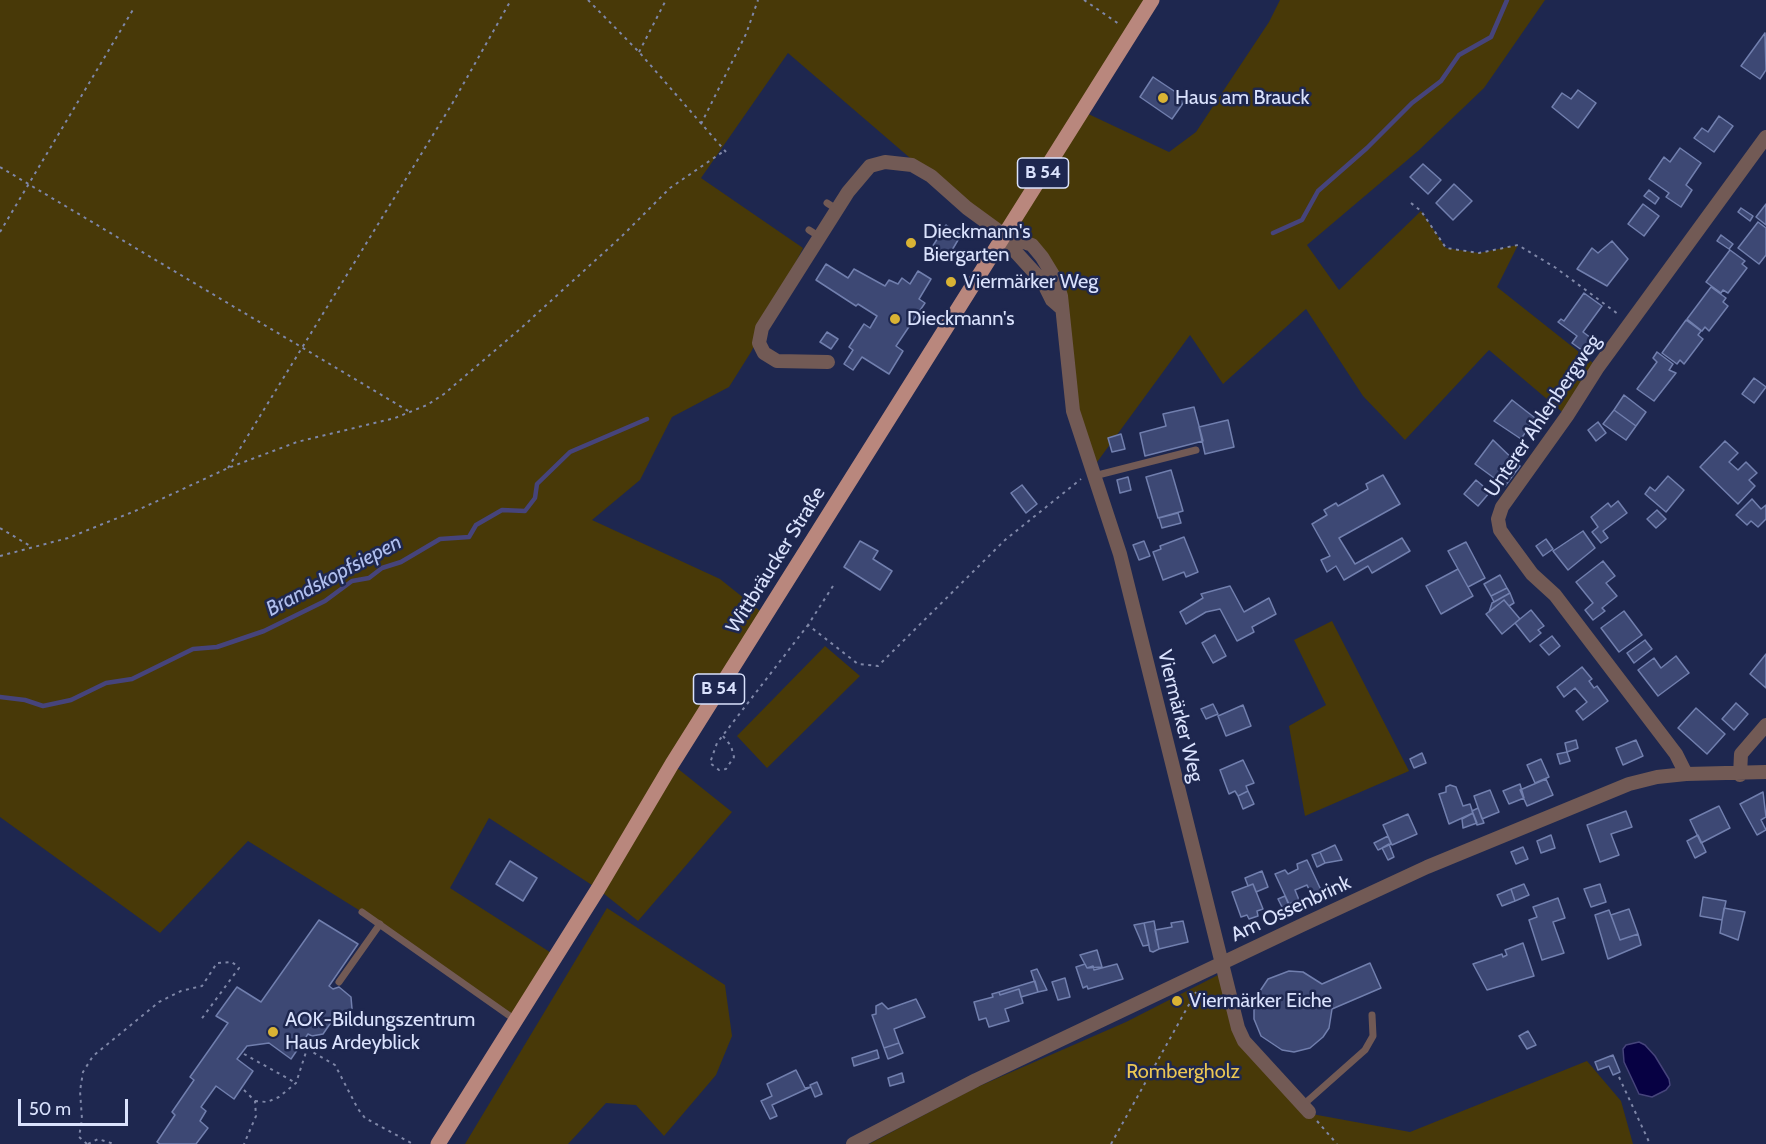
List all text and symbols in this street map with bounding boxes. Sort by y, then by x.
place label: Haus am Brauck [1175,86,1310,110]
marker: Haus am Brauck [1156,91,1170,105]
road number: B 54 [1018,158,1068,188]
place label: Dieckmann's Biergarten [923,220,1031,267]
marker: Dieckmann's Biergarten [904,236,918,250]
place label: Viermärker Weg [963,270,1098,294]
marker: Viermärker Weg [944,275,958,289]
place label: Dieckmann's [907,307,1015,331]
marker: Dieckmann's [888,312,902,326]
street label: Unterer Ahlenbergweg [1480,330,1606,502]
street label: Wittbräucker Straße [721,482,831,638]
water label: Brandskopfsiepen [262,530,406,622]
street label: Viermärker Weg [1152,647,1208,785]
road number: B 54 [694,674,744,704]
street label: Am Ossenbrink [1227,871,1355,947]
place label: Viermärker Eiche [1189,989,1332,1013]
marker: Viermärker Eiche [1170,994,1184,1008]
place label: AOK-Bildungszentrum Haus Ardeyblick [285,1008,475,1055]
marker: AOK-Bildungszentrum Haus Ardeyblick [266,1025,280,1039]
park label: Rombergholz [1126,1060,1240,1084]
scale bar [21,1087,130,1125]
text: 50 m [29,1098,71,1120]

